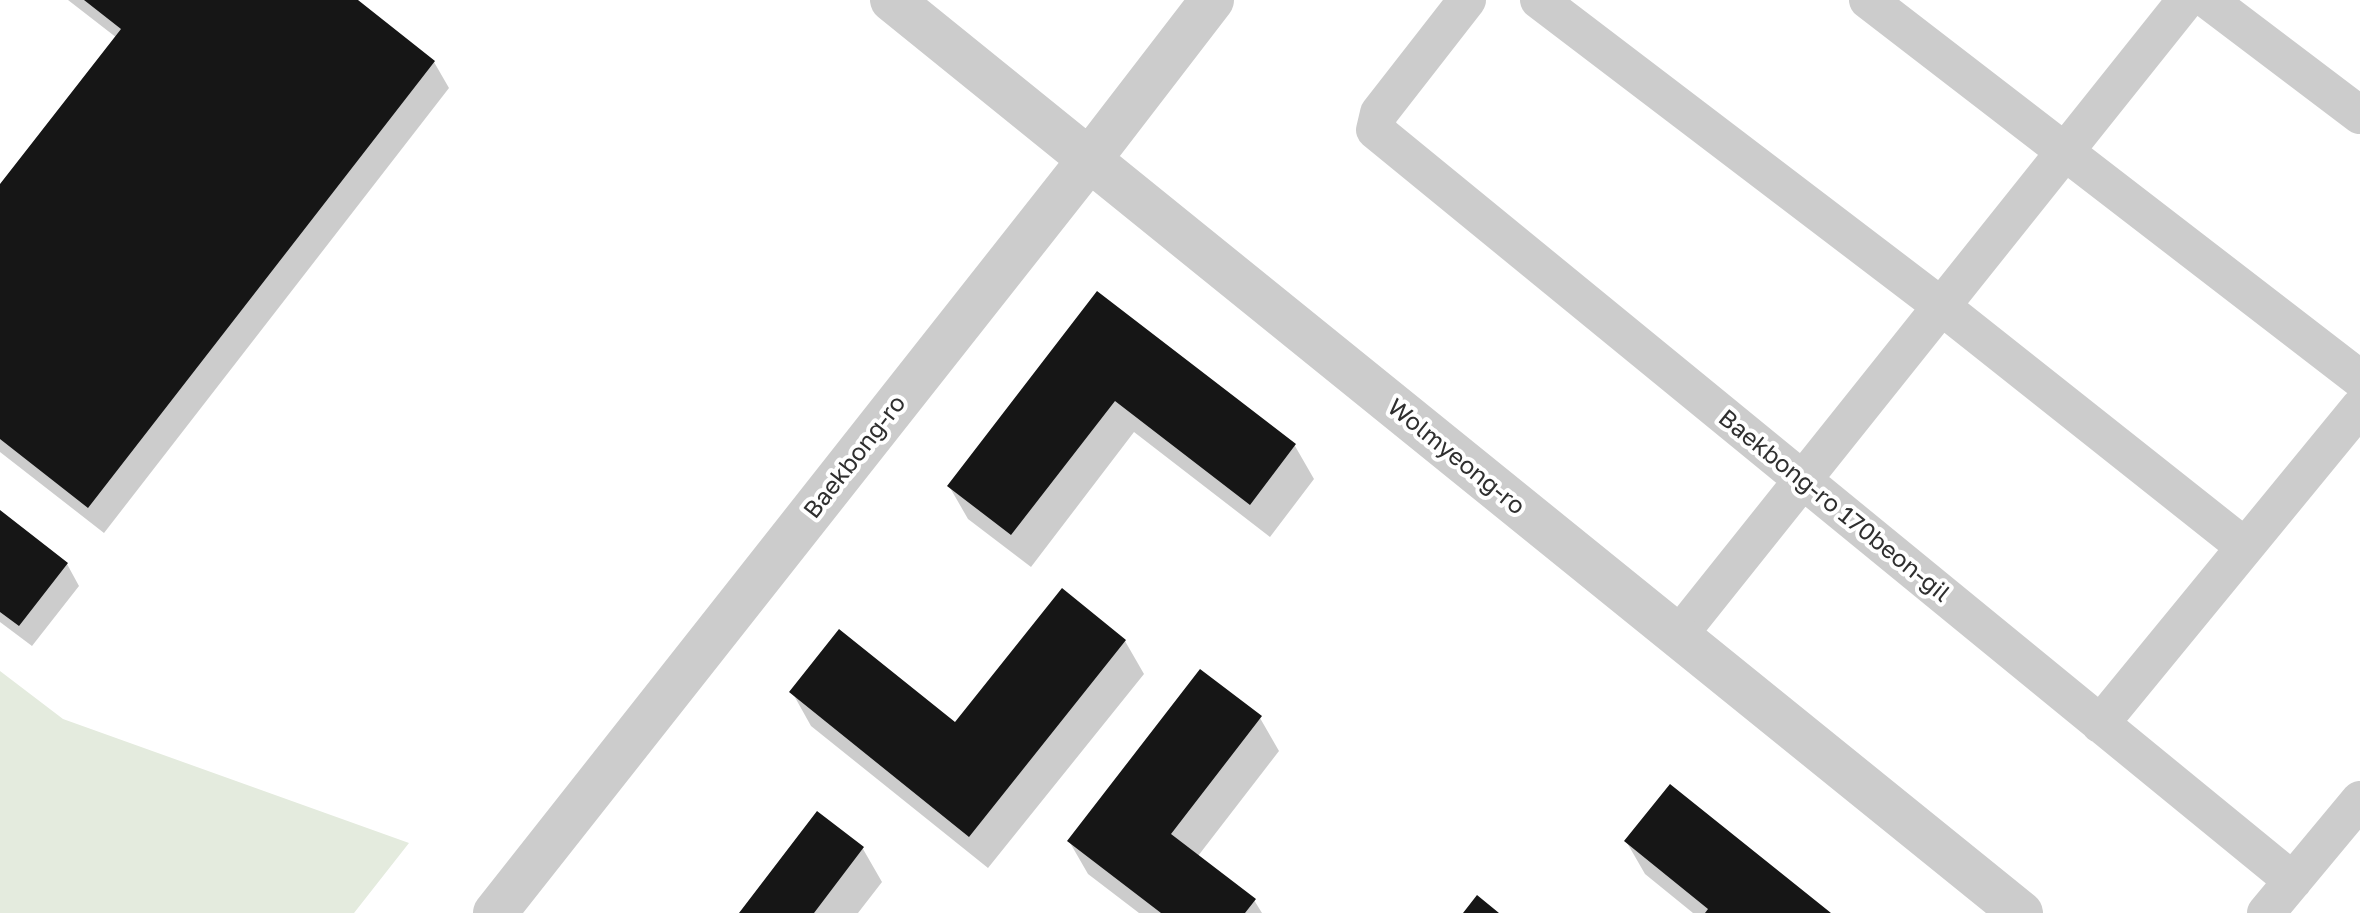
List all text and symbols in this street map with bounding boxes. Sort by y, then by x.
street label: Baekbong-ro [798,390,912,524]
street label: Wolmyeong-ro [1382,393,1530,521]
street label: Baekbong-ro 170beon-gil [1712,404,1956,608]

